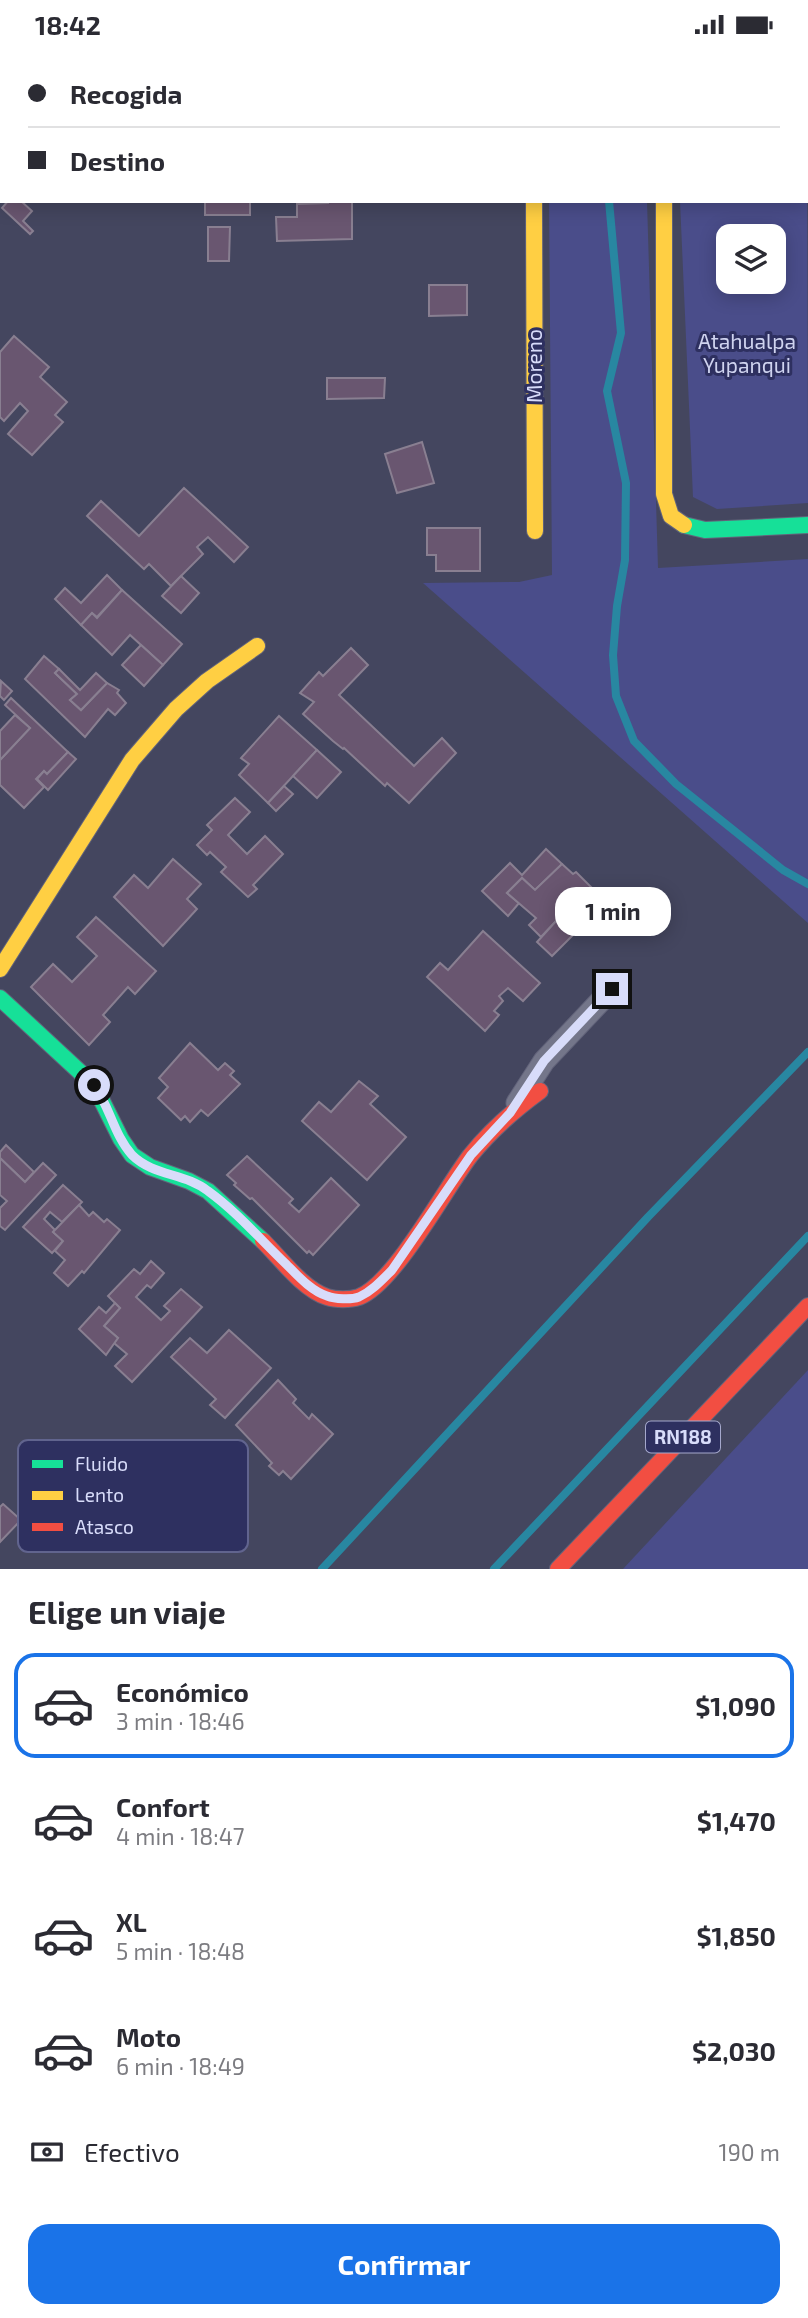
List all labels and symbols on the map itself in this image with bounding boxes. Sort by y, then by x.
park label: Atahualpa Yupanqui [698,328,796,377]
street label: Moreno [521,329,546,403]
callout: 1 min [554,887,670,937]
route end [596,973,628,1005]
route start [78,1069,110,1101]
road number: RN188 [646,1421,720,1453]
legend [18,1440,248,1552]
text: Fluido [75,1452,128,1475]
text: Lento [75,1483,124,1506]
text: Atasco [75,1515,134,1538]

